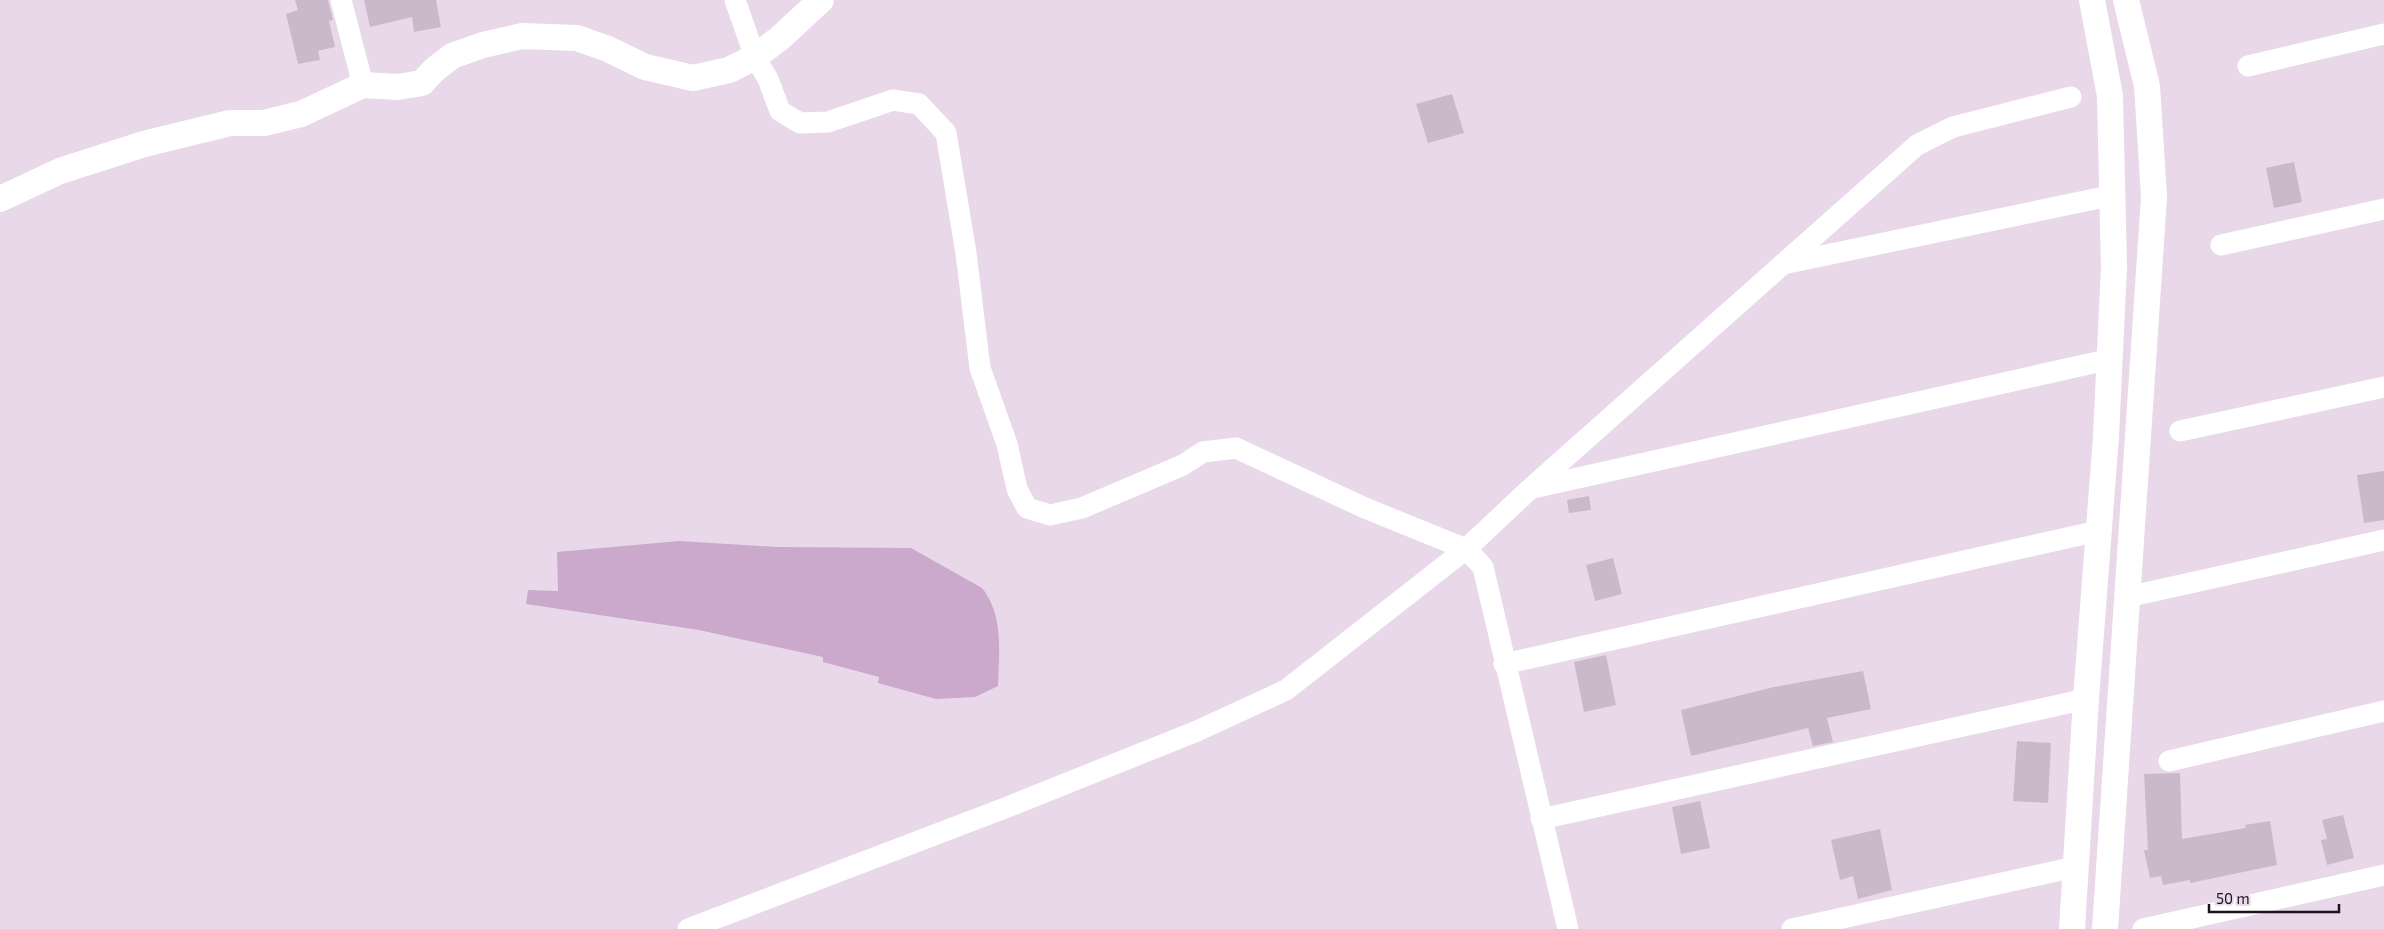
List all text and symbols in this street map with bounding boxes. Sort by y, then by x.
scale bar [2209,882,2339,914]
text: 50 m [2216,889,2250,907]

